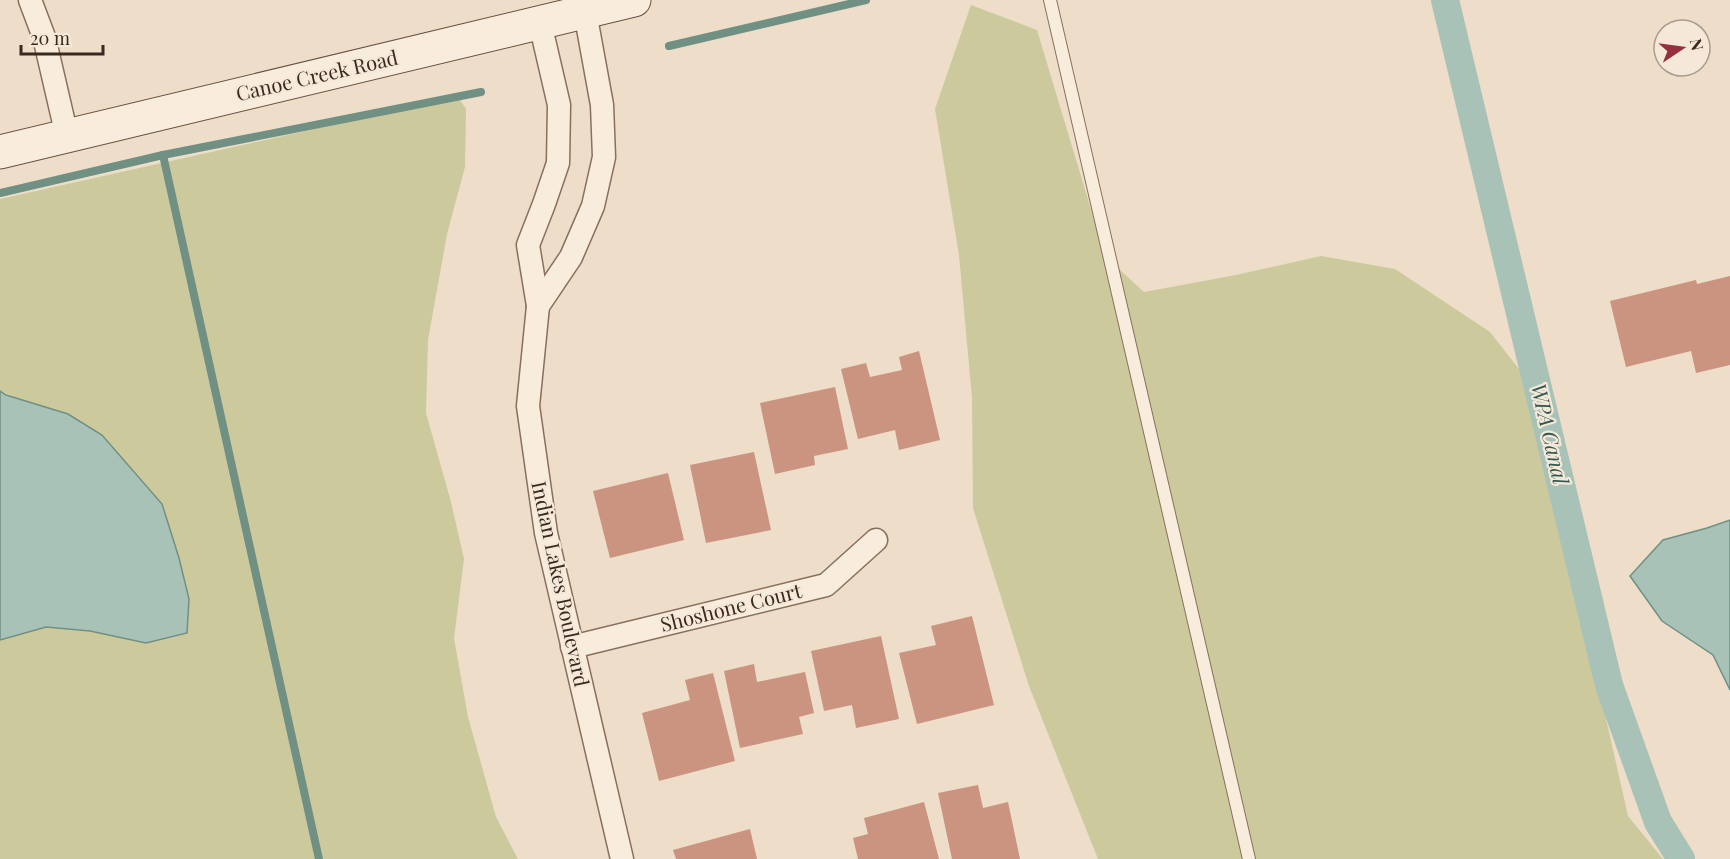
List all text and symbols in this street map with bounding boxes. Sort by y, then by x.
scale bar [21,18,104,56]
north arrow [1652,18,1712,78]
text: 20 m [30,26,70,50]
text: N [1686,37,1709,53]
street label: Canoe Creek Road [233,43,401,106]
water label: WPA Canal [1526,380,1576,488]
street label: Indian Lakes Boulevard [526,478,597,689]
street label: Shoshone Court [657,576,805,637]

